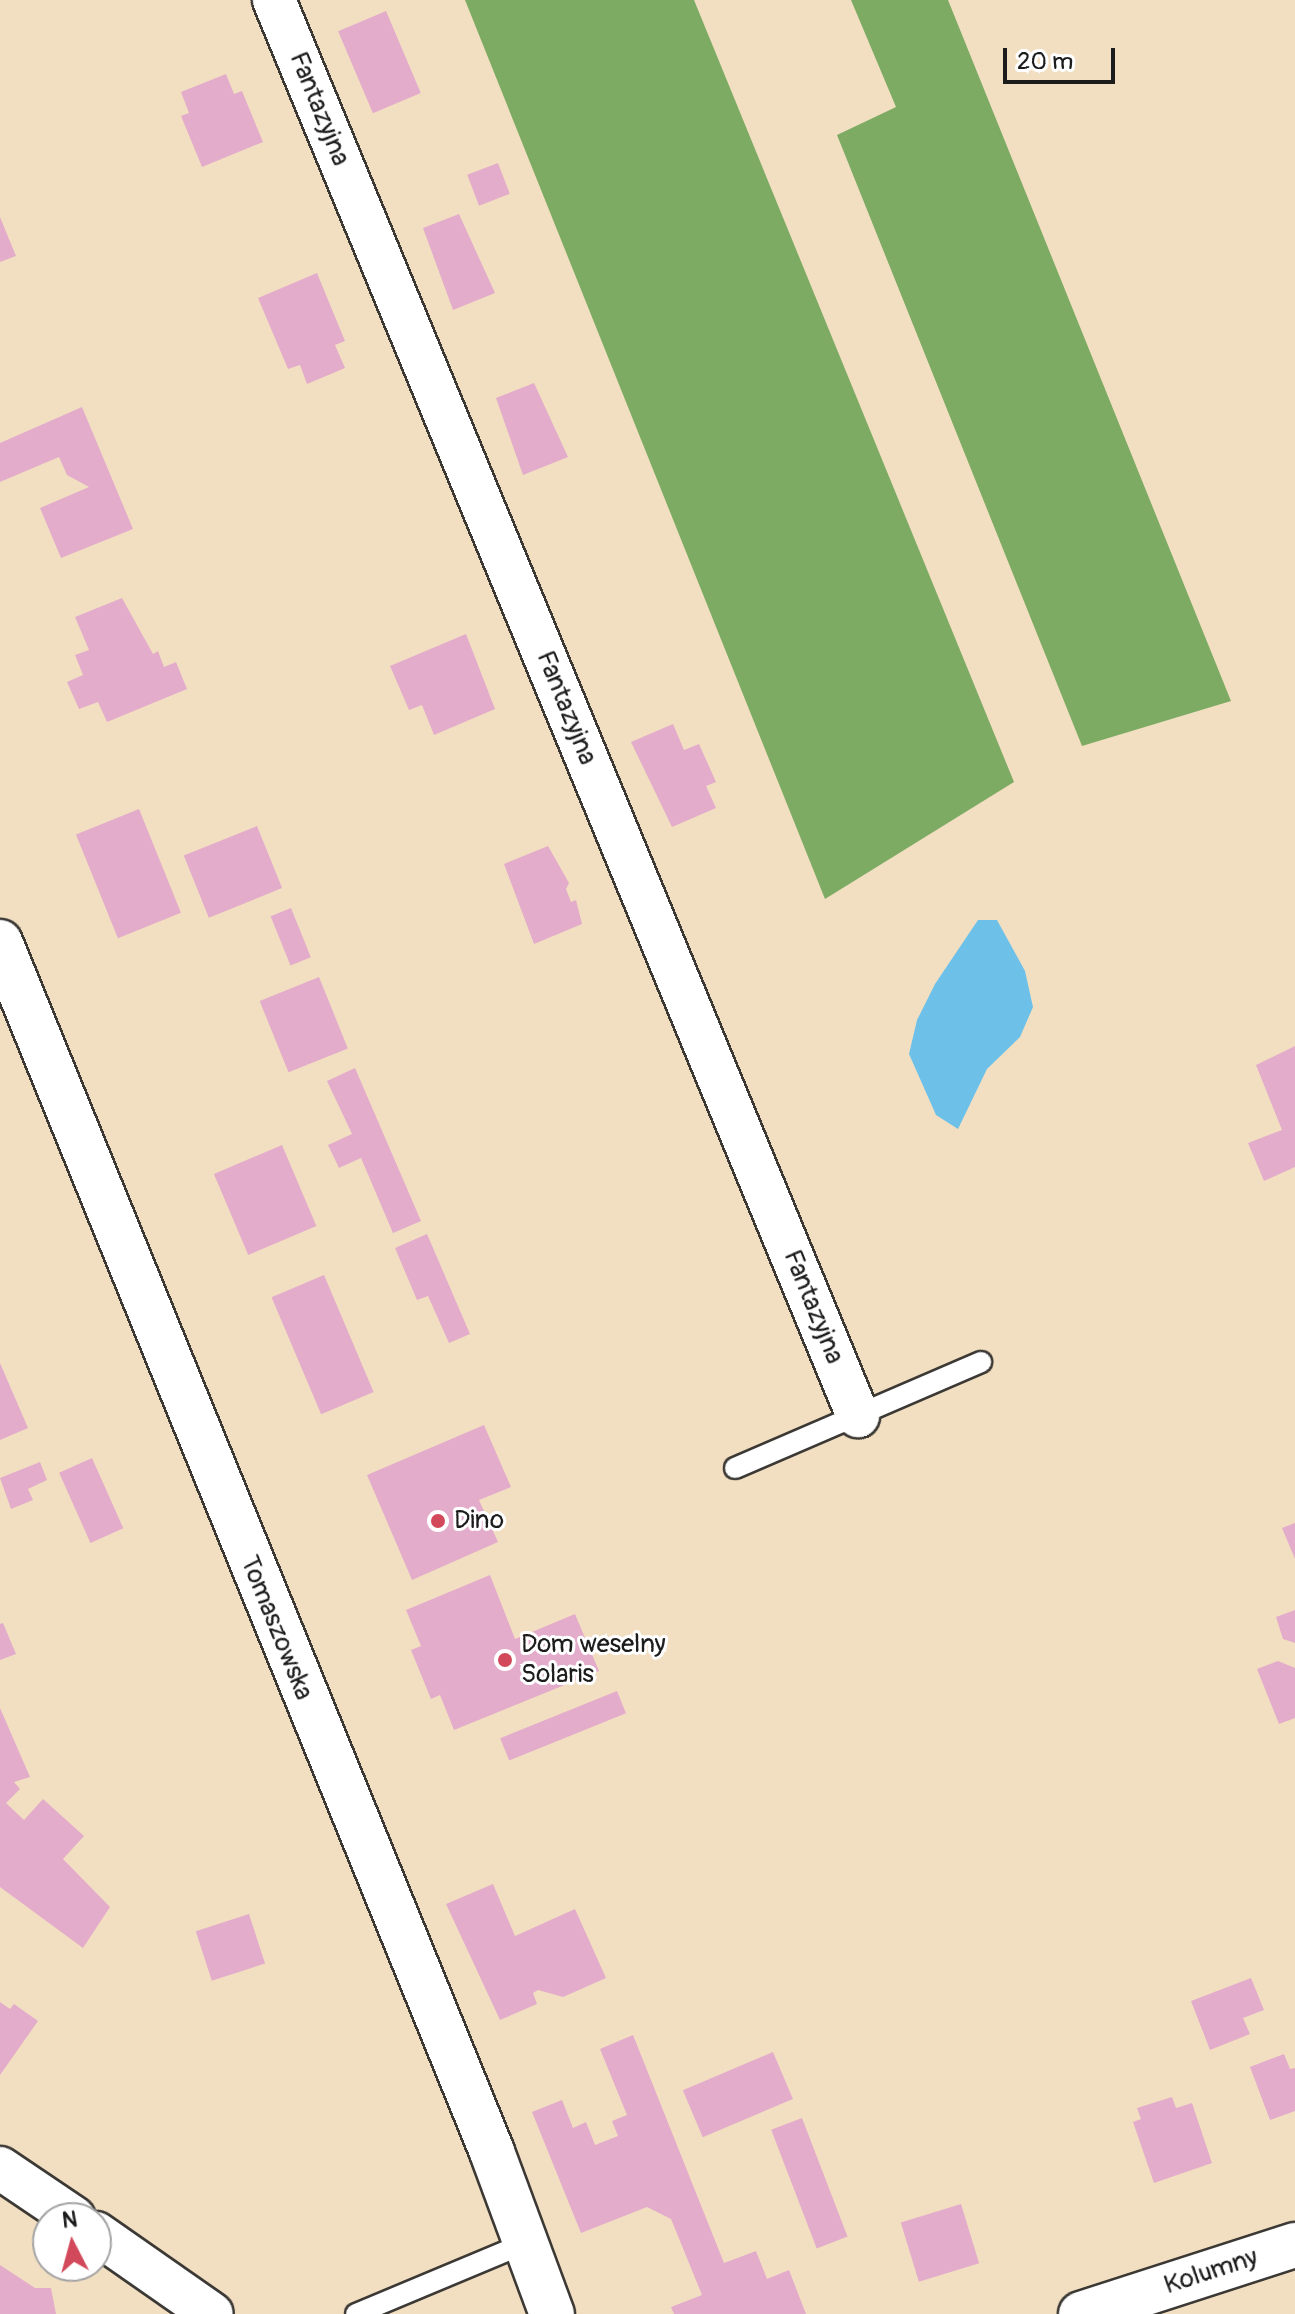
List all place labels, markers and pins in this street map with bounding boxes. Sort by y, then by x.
place label: Dino [454,1505,504,1537]
marker: Dino [429,1512,447,1530]
place label: Dom weselny Solaris [521,1629,666,1690]
marker: Dom weselny Solaris [496,1651,514,1669]

